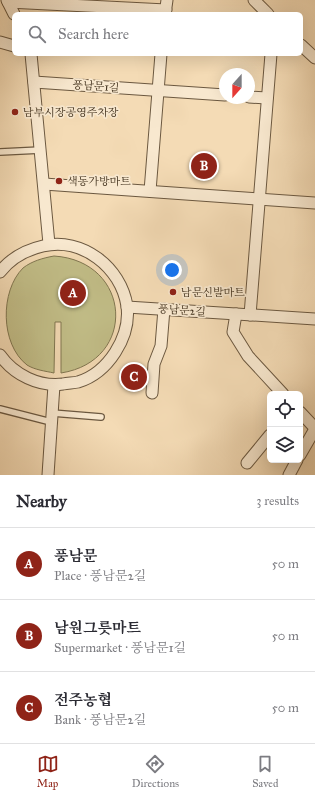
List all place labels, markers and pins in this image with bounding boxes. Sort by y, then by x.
place label: 남부시장공영주차장 [23,106,119,119]
marker: 남부시장공영주차장 [10,107,20,117]
pin: B [191,151,217,181]
place label: 색동가방마트 [67,175,131,188]
marker: 색동가방마트 [54,176,64,186]
pin: A [60,278,86,308]
place label: 남문신발마트 [181,286,245,299]
marker: 남문신발마트 [168,287,178,297]
pin: C [121,362,147,392]

